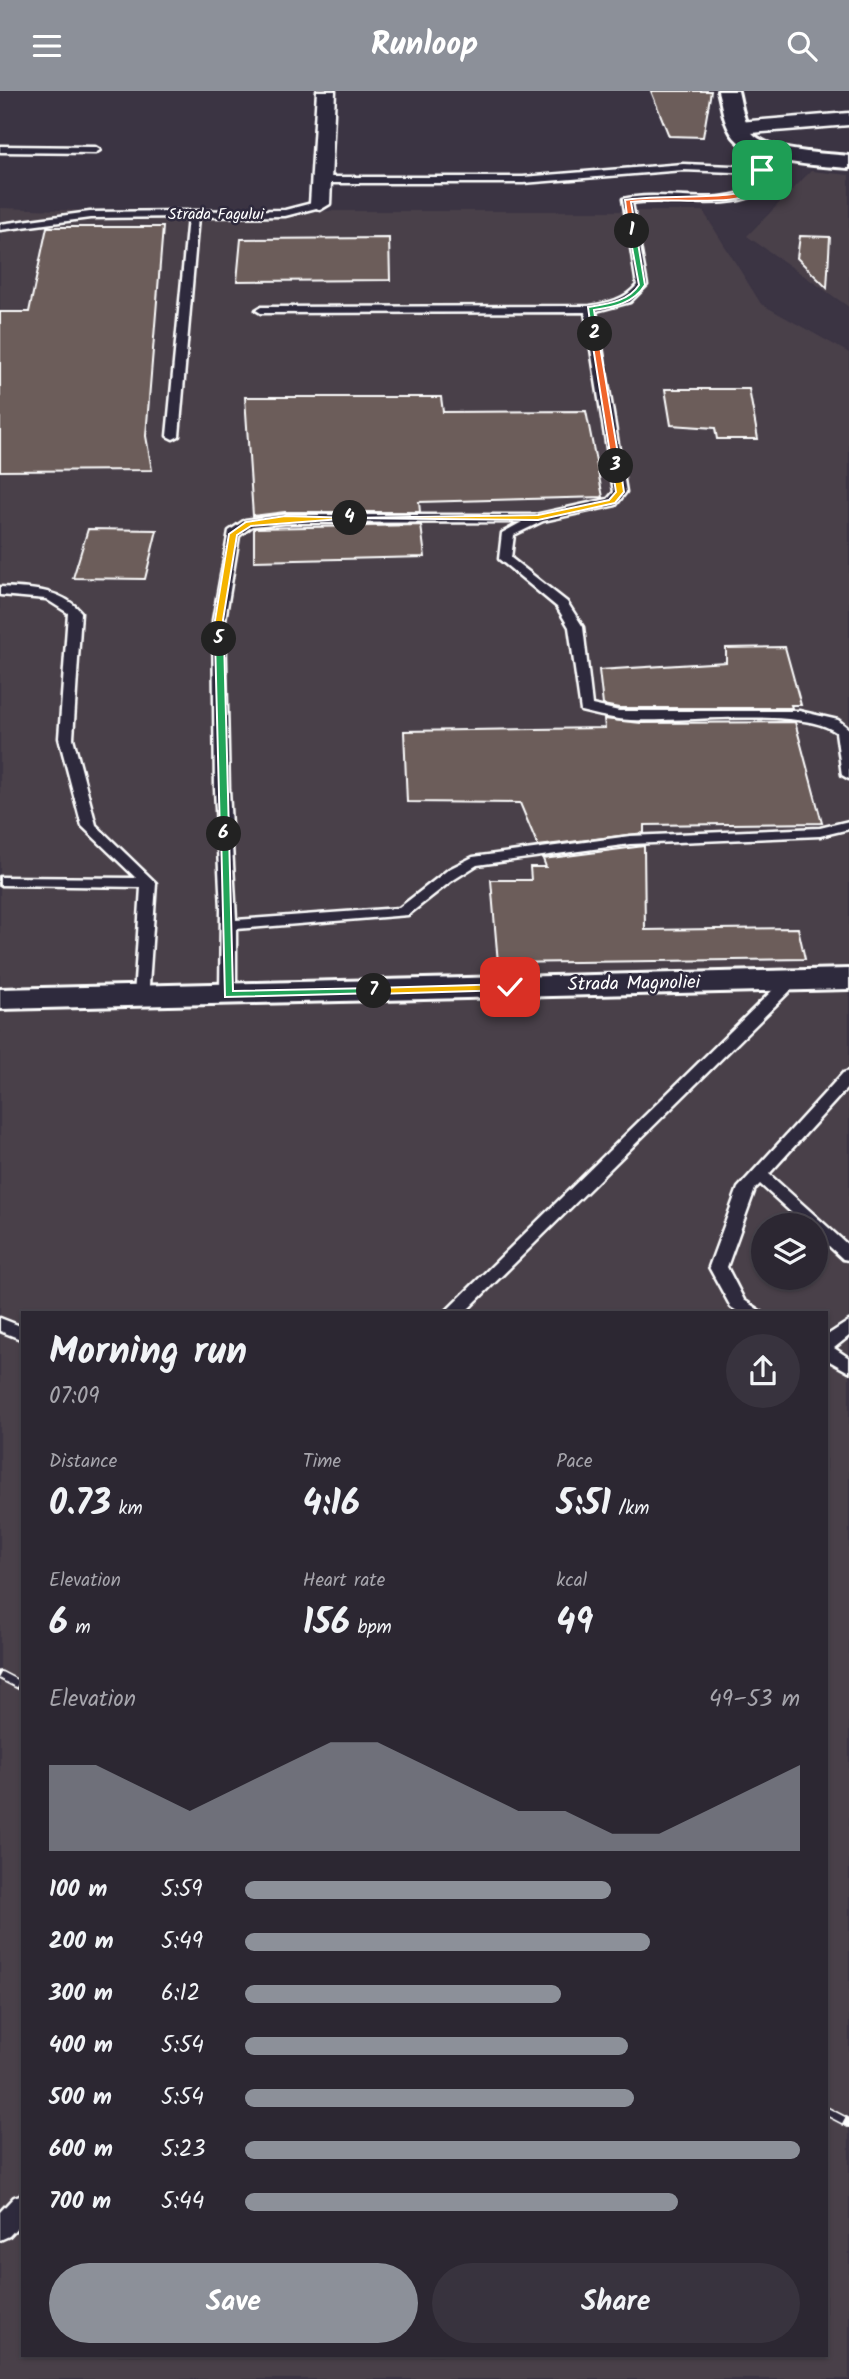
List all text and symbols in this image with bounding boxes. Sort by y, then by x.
text: Runloop [371,20,478,71]
icon: menu [28,27,66,65]
icon: search [783,27,821,65]
pin [732,140,792,200]
icon: arrive [743,151,781,189]
street label: Strada Fagului [168,202,265,227]
pin: 1 [614,213,650,249]
text: 1 [629,215,634,245]
pin: 2 [578,317,612,351]
text: 2 [589,318,600,348]
pin: 3 [598,449,634,483]
text: 3 [610,450,621,480]
pin: 4 [332,501,368,535]
text: 4 [344,502,355,532]
pin: 5 [202,621,236,657]
text: 5 [214,623,223,653]
pin: 6 [206,817,242,851]
text: 6 [218,818,229,848]
pin [480,957,540,1017]
icon: check [491,968,529,1006]
street label: Strada Magnoliei [567,968,702,1000]
pin: 7 [356,974,392,1009]
text: 7 [369,975,378,1005]
map controls [751,1213,828,1290]
button: layers [751,1213,828,1290]
text: Morning run [49,1323,247,1383]
button: share [726,1334,800,1408]
text: 07:09 [49,1379,100,1415]
text: Distance [49,1447,117,1477]
text: Time [303,1447,341,1477]
text: Pace [556,1447,593,1477]
text: 0.73 [49,1477,111,1533]
text: 4:16 [303,1477,360,1533]
text: 5:51 [556,1477,611,1533]
text: km [111,1494,143,1524]
text: /km [611,1494,649,1524]
text: Elevation [49,1566,121,1596]
text: Heart rate [303,1566,385,1596]
text: kcal [556,1566,587,1596]
text: 6 [49,1596,68,1652]
text: 156 [303,1596,350,1652]
text: 49 [556,1596,593,1652]
text: m [68,1613,91,1643]
text: bpm [350,1613,392,1643]
text: Elevation [49,1682,136,1718]
text: 49–53 m [709,1682,800,1718]
text: 100 m [49,1872,107,1908]
text: 5:59 [161,1872,203,1908]
text: 200 m [49,1924,114,1960]
text: 5:49 [161,1924,203,1960]
text: 300 m [49,1976,113,2012]
text: 6:12 [161,1976,200,2012]
text: 400 m [49,2028,113,2064]
text: 5:54 [161,2028,204,2064]
text: 500 m [49,2080,112,2116]
text: 5:54 [161,2080,204,2116]
text: 600 m [49,2132,113,2168]
text: 5:23 [161,2132,206,2168]
text: 700 m [49,2184,111,2220]
text: 5:44 [161,2184,204,2220]
button: Save [49,2263,418,2343]
button: Share [432,2263,800,2343]

